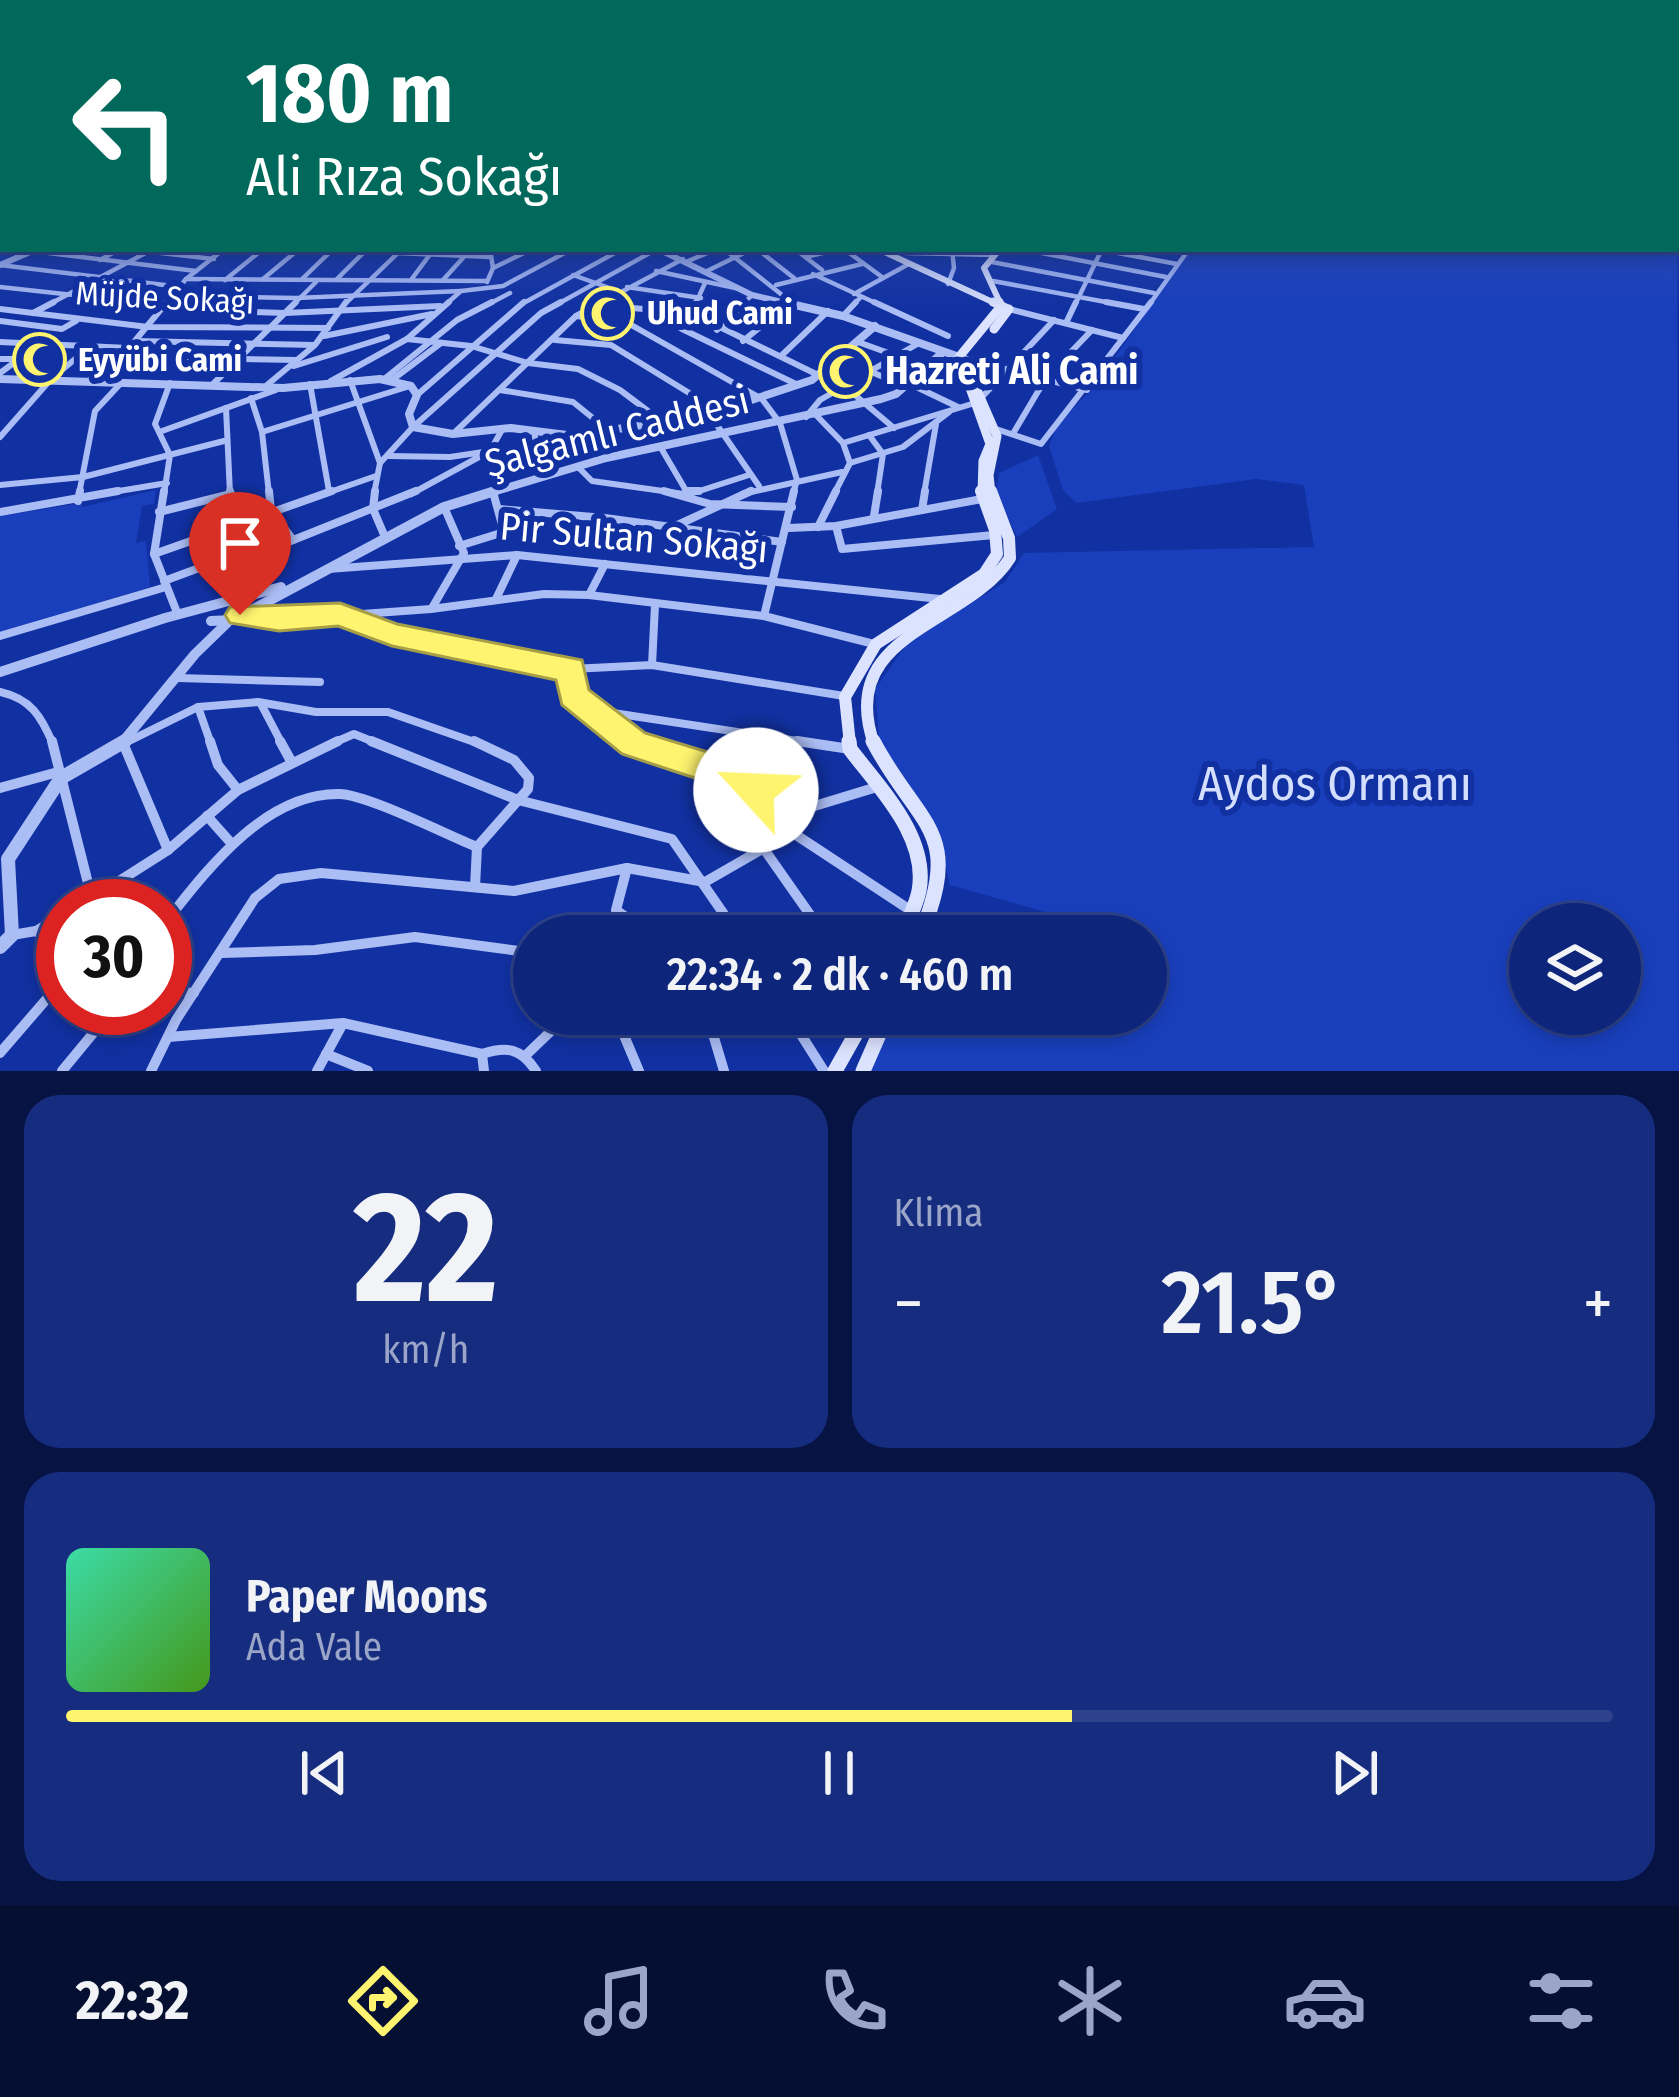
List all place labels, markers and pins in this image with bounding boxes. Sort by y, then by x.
mosque icon: Uhud Cami [580,285,636,341]
place label: Uhud Cami [647,293,793,333]
mosque icon: Eyyübi Cami [11,332,67,388]
place label: Eyyübi Cami [78,340,242,380]
mosque icon: Hazreti Ali Cami [818,343,874,399]
place label: Hazreti Ali Cami [885,348,1138,394]
pin [189,492,291,615]

